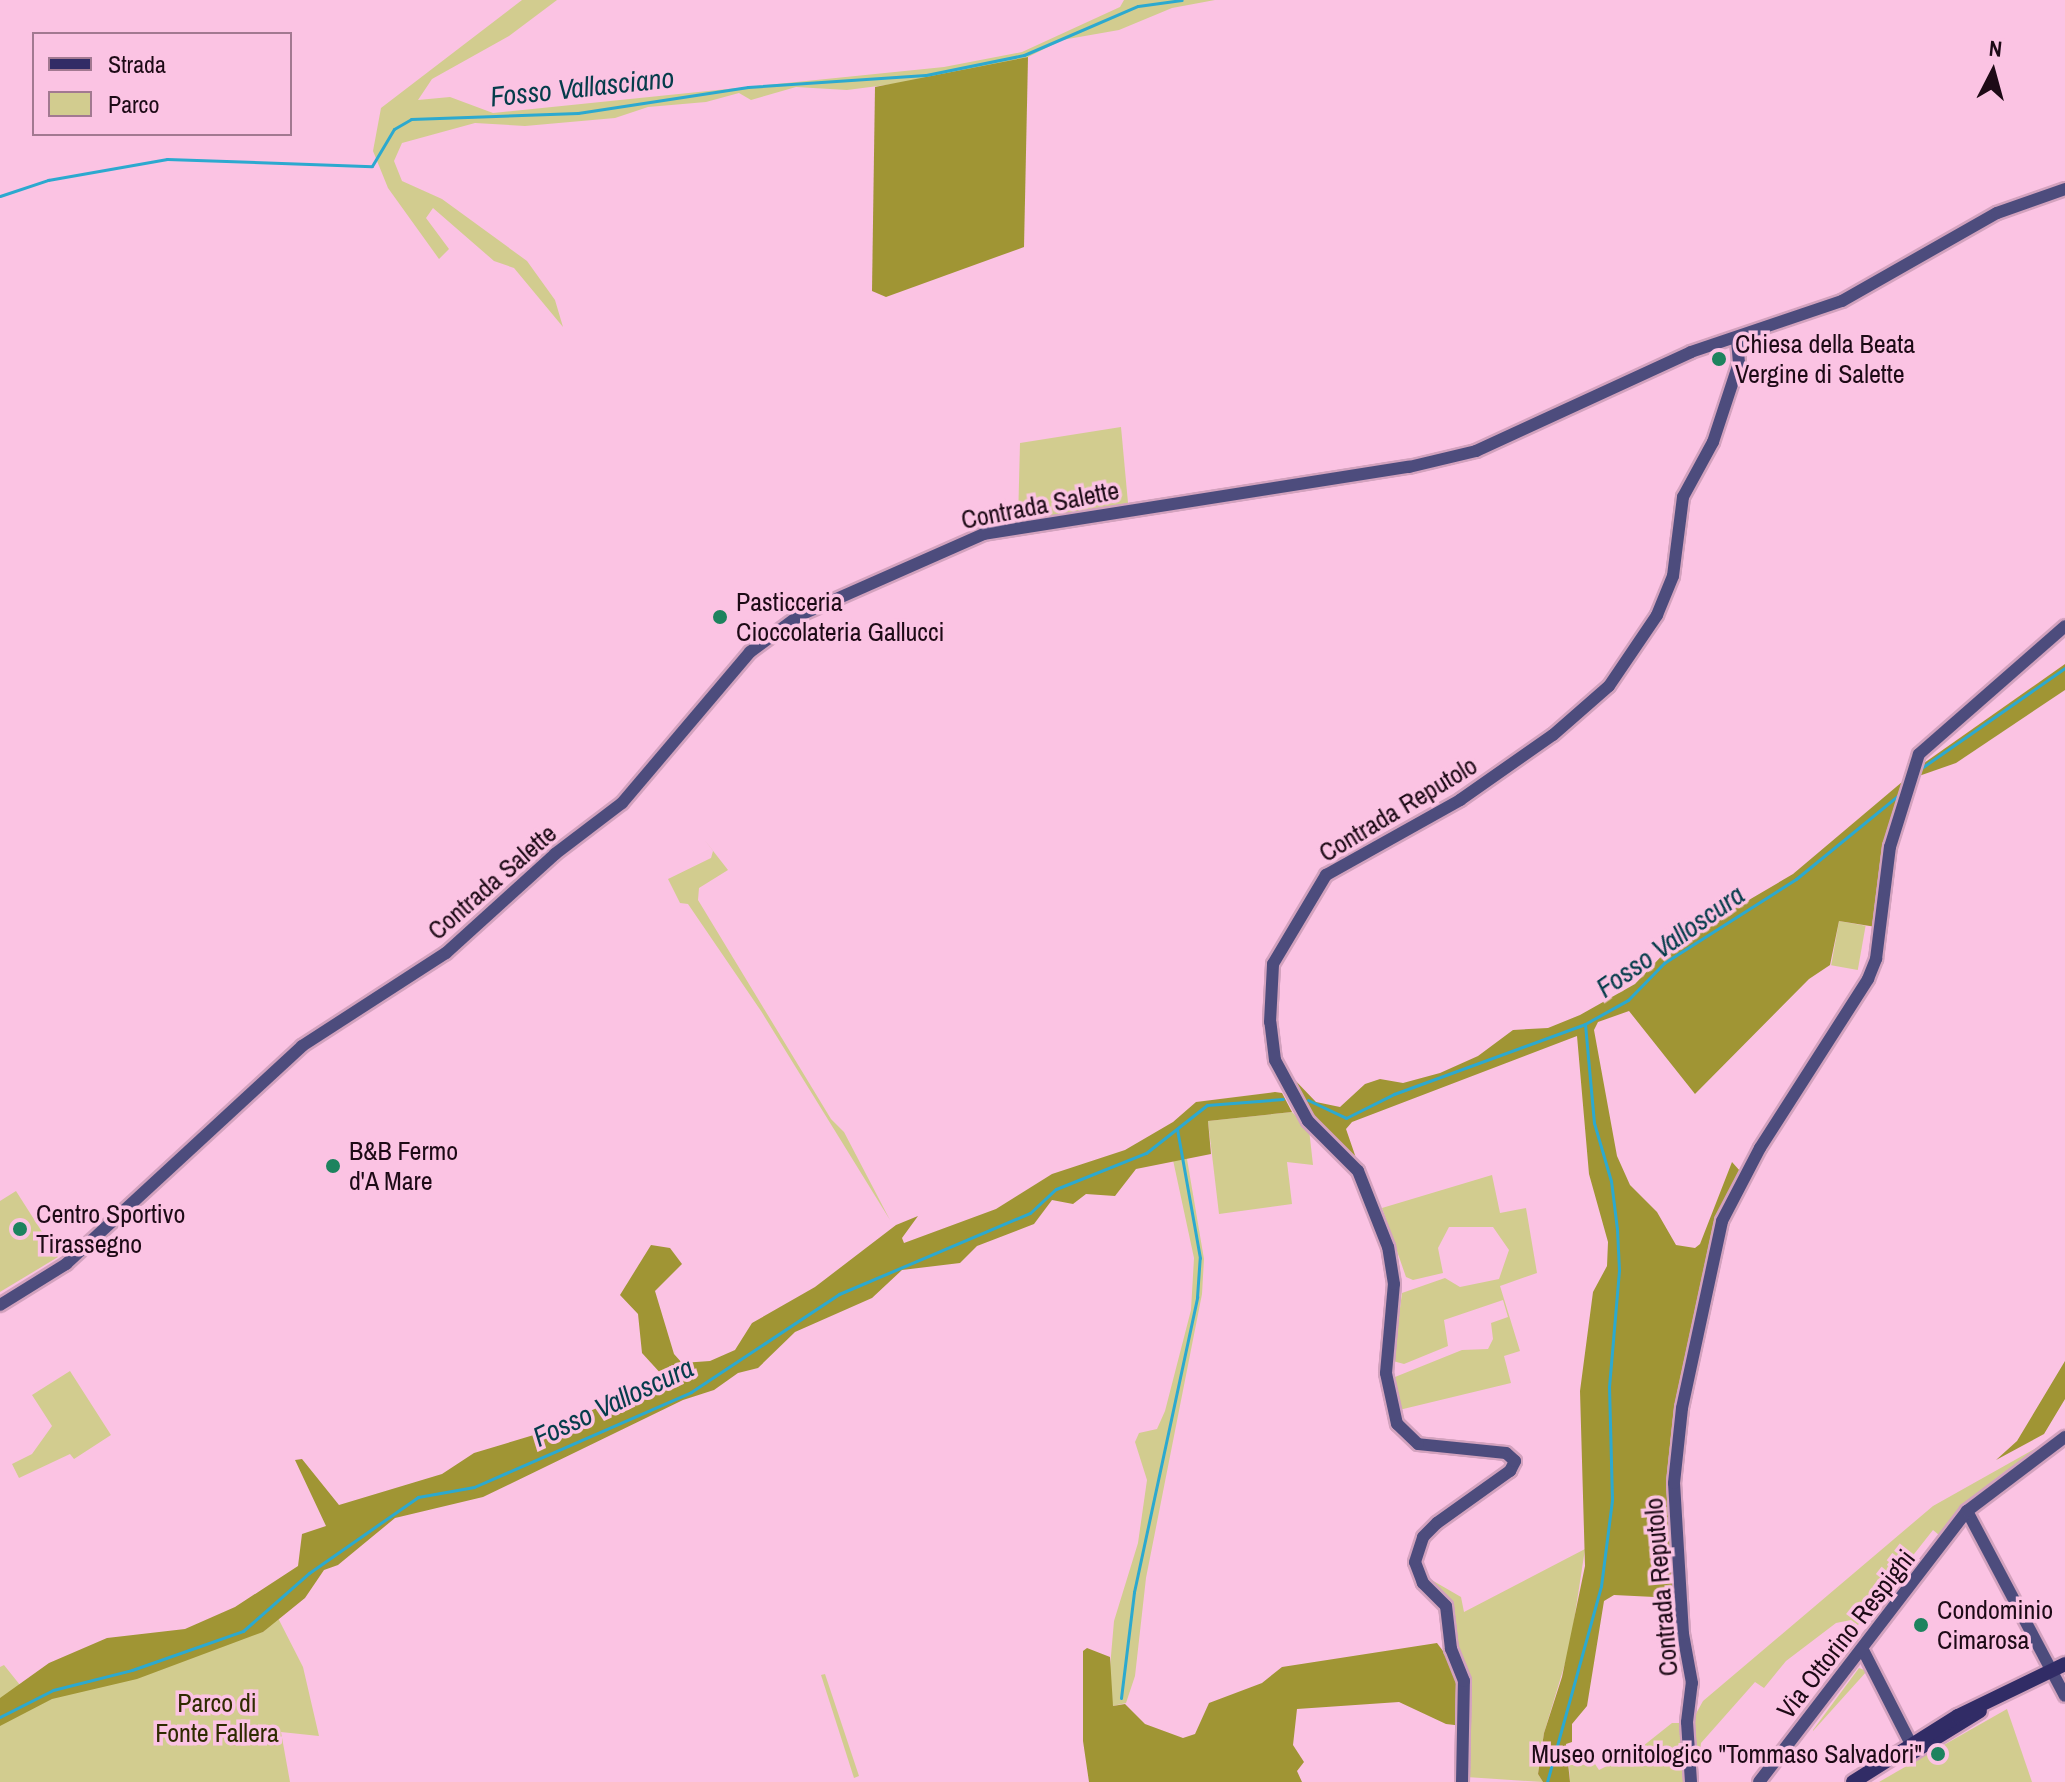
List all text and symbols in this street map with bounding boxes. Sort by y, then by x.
legend [32,32,292,136]
north arrow [1953,32,2033,112]
text: N [1987,33,2004,64]
text: Strada [108,48,166,80]
water label: Fosso Vallasciano [488,61,676,113]
text: Parco [108,88,159,120]
place label: Chiesa della Beata Vergine di Salette [1735,328,1915,390]
marker: Chiesa della Beata Vergine di Salette [1710,350,1728,368]
street label: Contrada Salette [958,474,1122,536]
place label: Pasticceria Cioccolateria Gallucci [736,586,945,648]
marker: Pasticceria Cioccolateria Gallucci [711,608,729,626]
street label: Contrada Reputolo [1313,750,1483,868]
street label: Contrada Salette [421,818,563,946]
water label: Fosso Valloscura [1589,878,1751,1004]
place label: B&B Fermo d'A Mare [349,1135,458,1196]
marker: B&B Fermo d'A Mare [324,1157,342,1175]
place label: Centro Sportivo Tirassegno [36,1198,185,1260]
marker: Centro Sportivo Tirassegno [11,1220,29,1238]
water label: Fosso Valloscura [527,1350,699,1454]
street label: Contrada Reputolo [1638,1497,1684,1677]
street label: Via Ottorino Respighi [1770,1543,1922,1725]
place label: Condominio Cimarosa [1937,1594,2053,1656]
marker: Condominio Cimarosa [1912,1616,1930,1634]
park label: Parco di Fonte Fallera [155,1687,279,1748]
place label: Museo ornitologico "Tommaso Salvadori" [1531,1738,1922,1770]
marker: Museo ornitologico "Tommaso Salvadori" [1929,1745,1947,1763]

